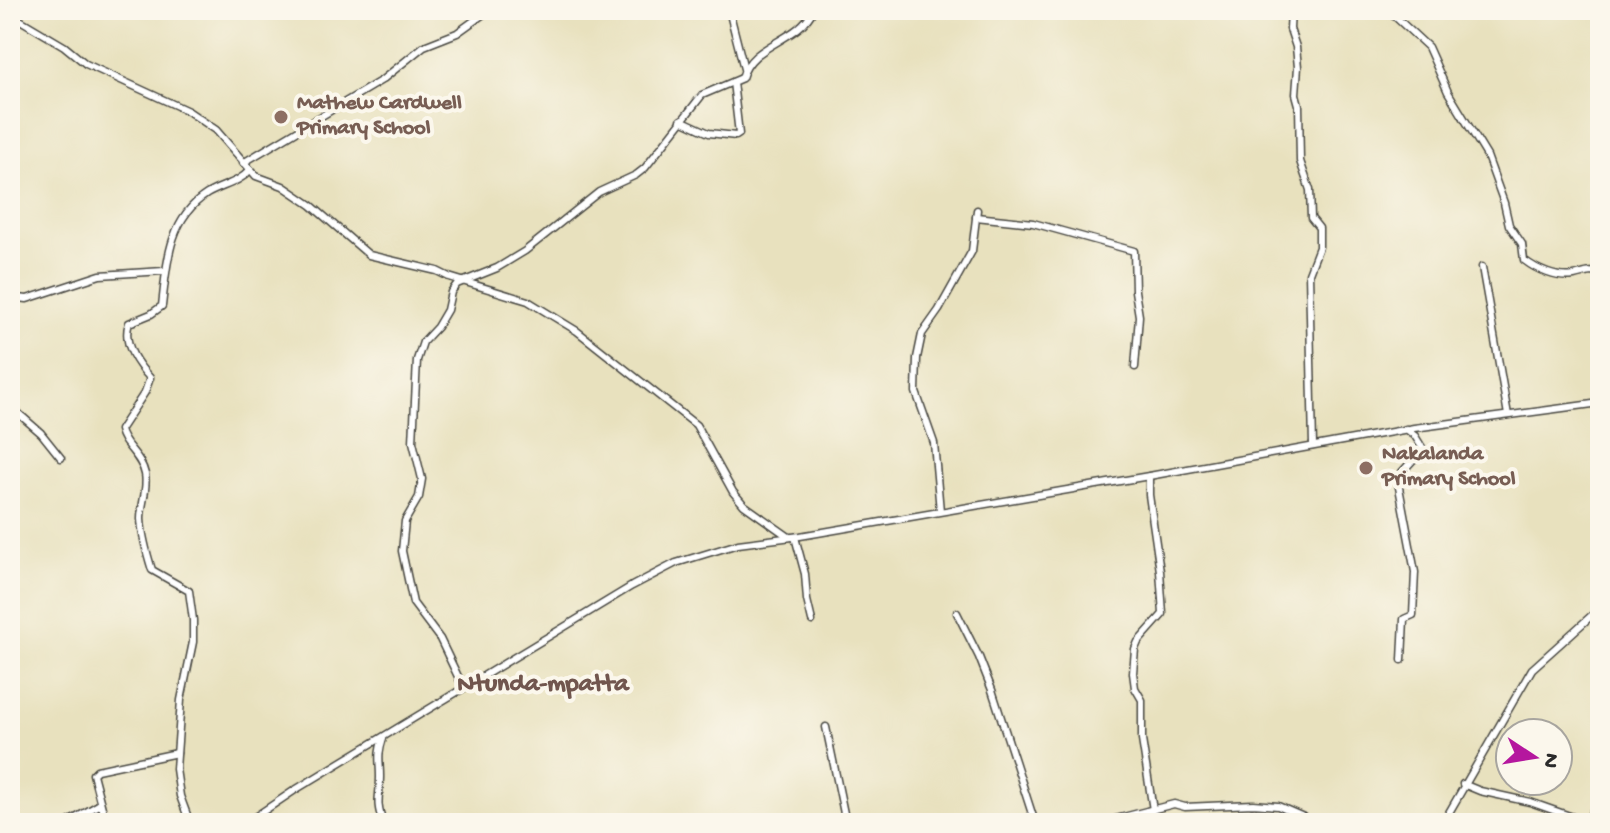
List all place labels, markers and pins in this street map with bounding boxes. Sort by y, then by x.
place label: Mathew Cardwell Primary School [296,91,462,142]
marker: Mathew Cardwell Primary School [272,108,290,126]
place label: Nakalanda Primary School [1381,442,1516,493]
marker: Nakalanda Primary School [1357,459,1375,477]

